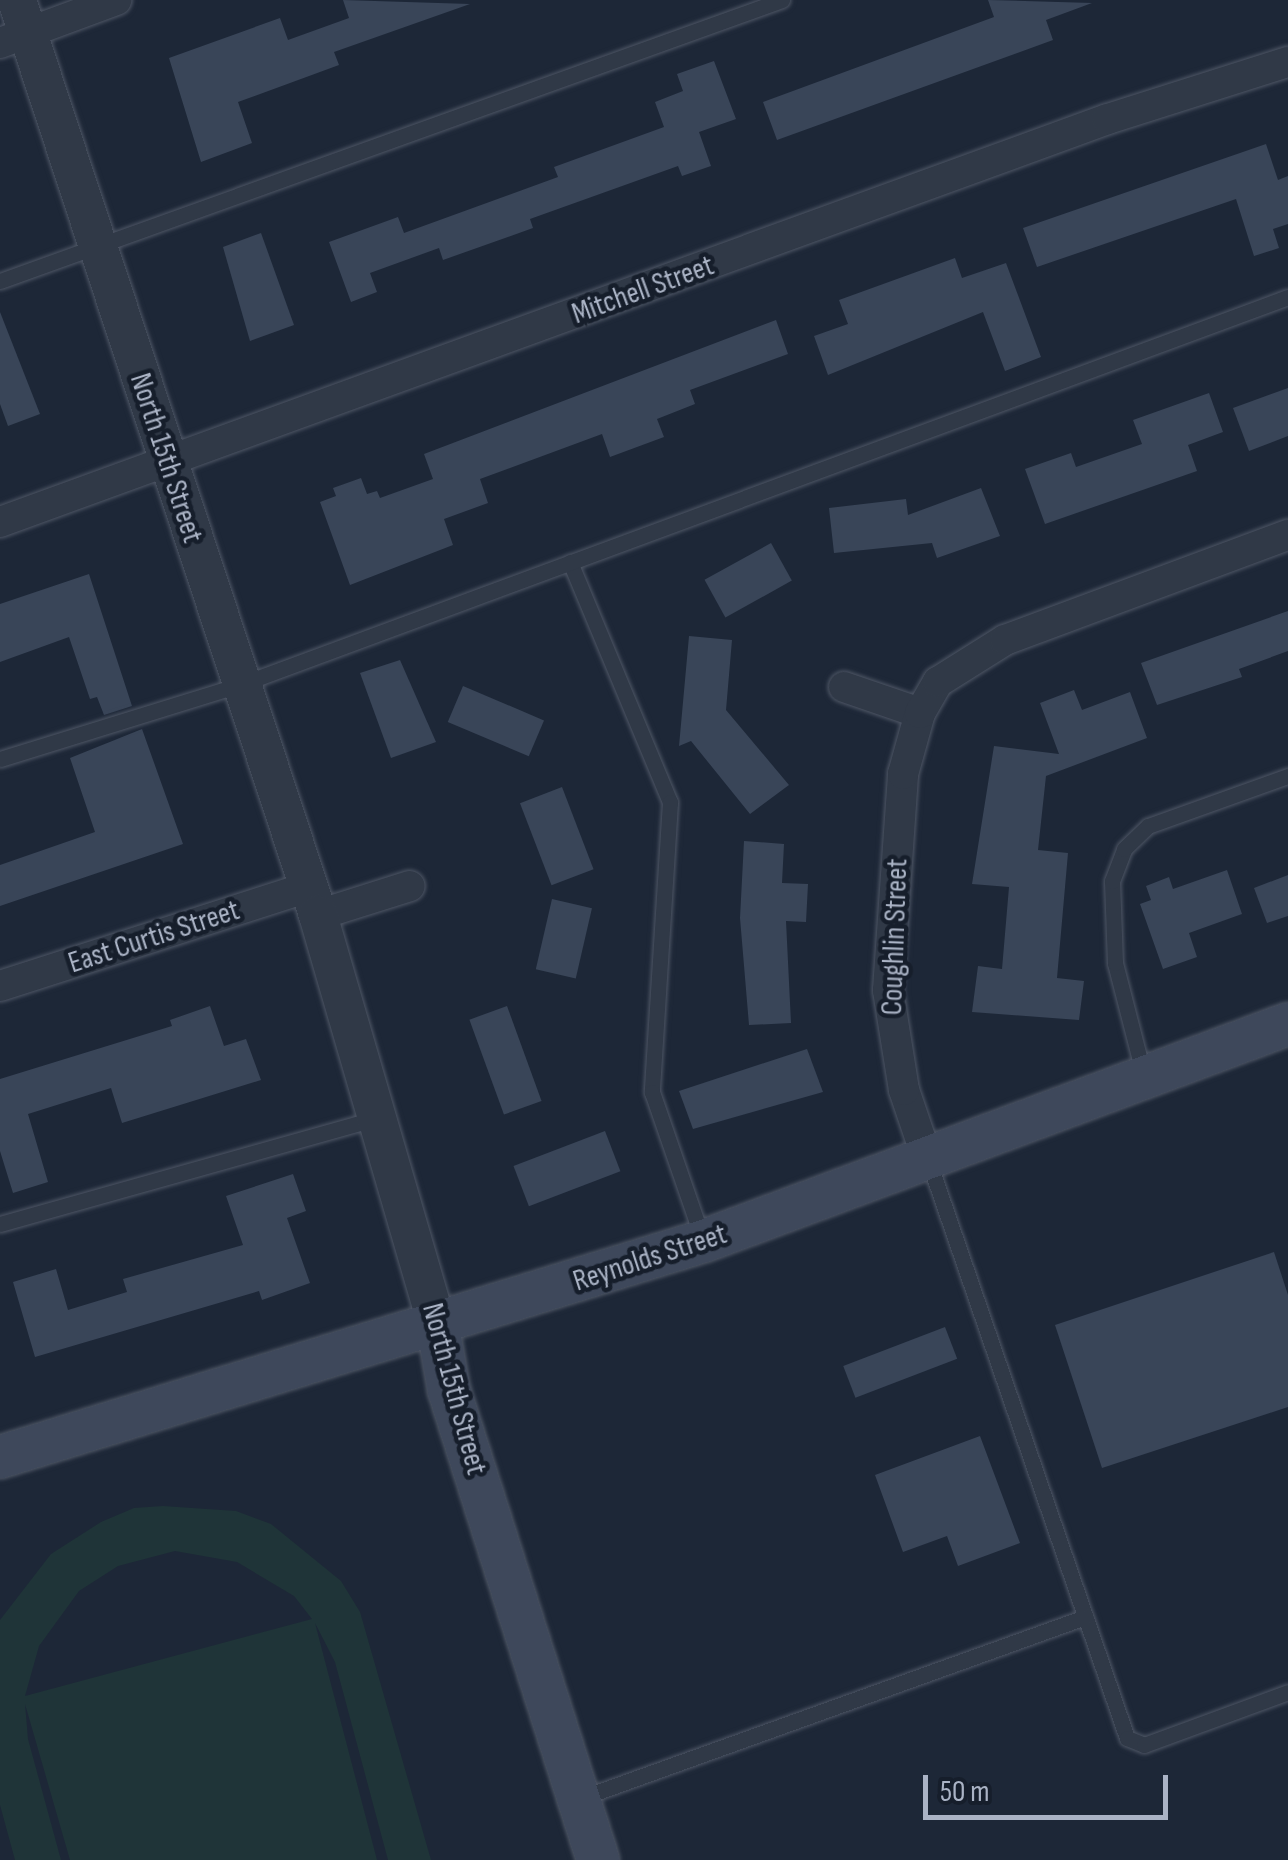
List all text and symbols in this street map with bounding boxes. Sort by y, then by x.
street label: Mitchell Street [567,248,719,332]
street label: North 15th Street [122,369,210,547]
street label: Coughlin Street [874,858,916,1016]
street label: East Curtis Street [64,892,244,982]
street label: Reynolds Street [569,1216,731,1300]
street label: North 15th Street [414,1299,494,1479]
scale bar [928,1755,1173,1817]
text: 50 m [940,1774,989,1810]

